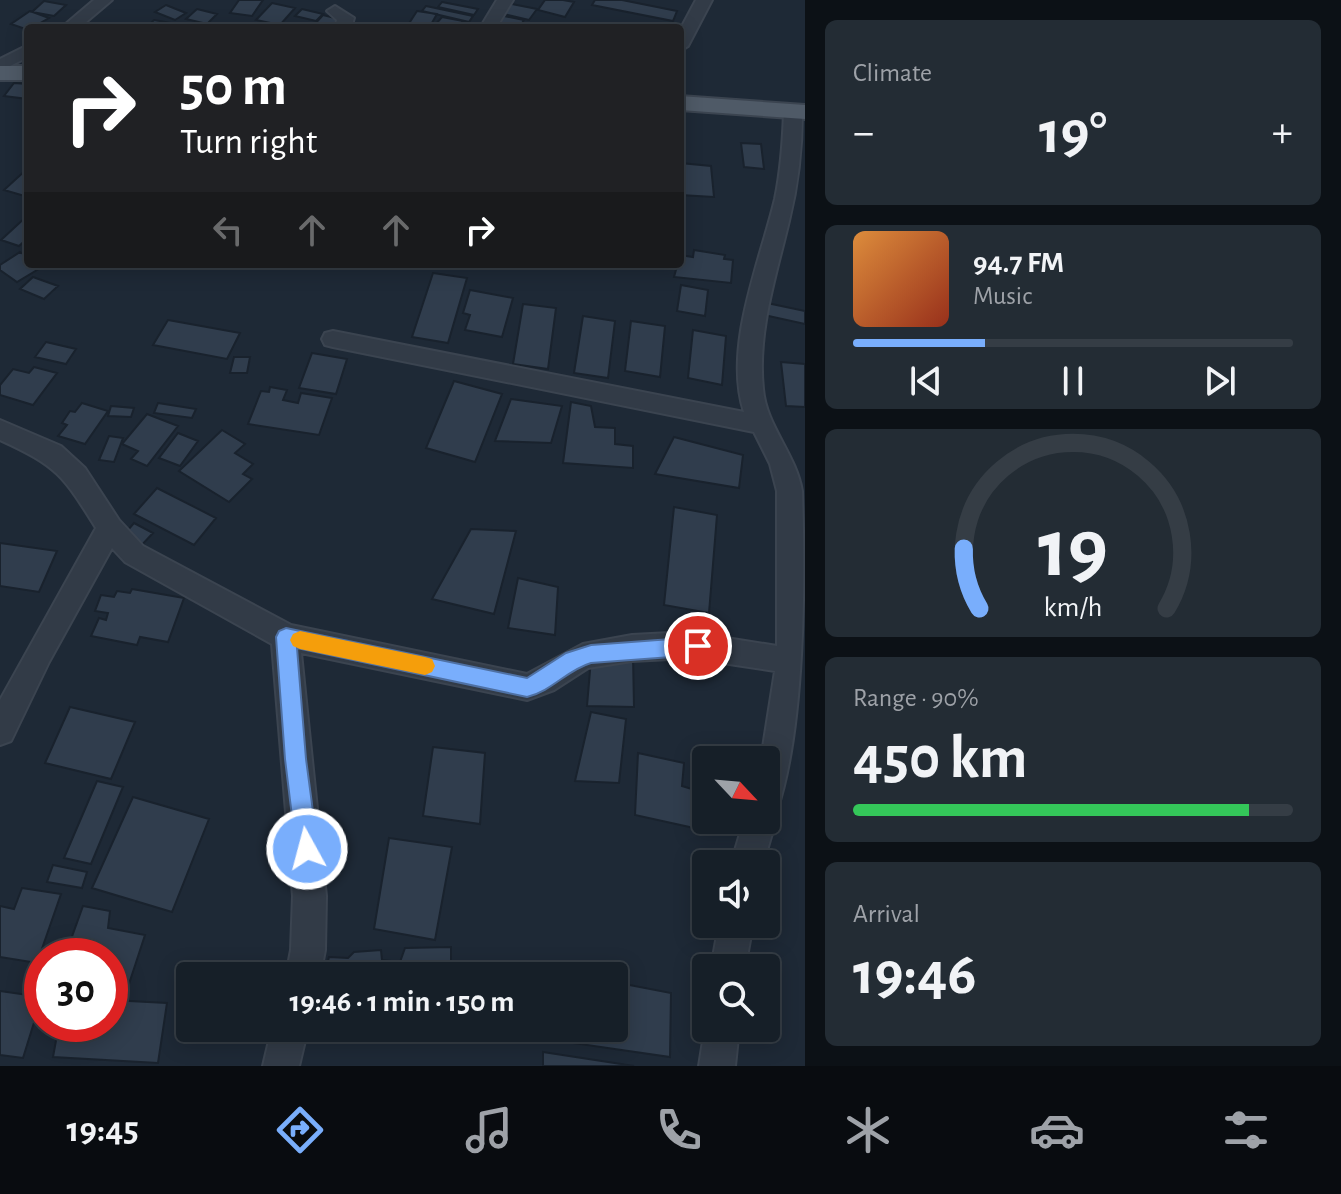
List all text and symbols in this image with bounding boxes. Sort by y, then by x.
icon: right [48,56,152,160]
text: 50 m [180,59,287,115]
text: Climate [853,60,932,86]
text: 19° [1039,104,1107,164]
text: − [853,111,874,155]
text: + [1272,111,1293,155]
text: Turn right [180,124,317,160]
icon: left [206,208,250,252]
icon: ahead [290,208,334,252]
icon: ahead [374,208,418,252]
icon: right [458,208,502,252]
text: 94.7 FM [973,248,1064,278]
text: Music [973,283,1032,309]
icon: previous [904,359,948,403]
icon: pause [1051,359,1095,403]
icon: next [1198,359,1242,403]
text: 19 [1038,508,1108,592]
text: km/h [1044,593,1102,622]
pin [664,612,732,680]
icon: arrive [676,624,720,668]
text: Range · 90% [853,685,979,711]
text: 450 km [853,729,1028,789]
north arrow [692,746,780,834]
map controls [692,746,780,1042]
position arrow [265,807,349,891]
button: sound [692,850,780,938]
text: Arrival [853,901,920,927]
speed limit sign: 30 [24,938,128,1042]
text: 19:46 [853,945,976,1005]
button: search [692,954,780,1042]
text: 19:46 · 1 min · 150 m [290,987,514,1017]
icon: directions [272,1102,328,1158]
icon: music [461,1102,517,1158]
icon: phone [651,1102,707,1158]
icon: climate [840,1102,896,1158]
icon: car [1029,1102,1085,1158]
icon: filters [1218,1102,1274,1158]
text: 19:45 [67,1112,139,1148]

